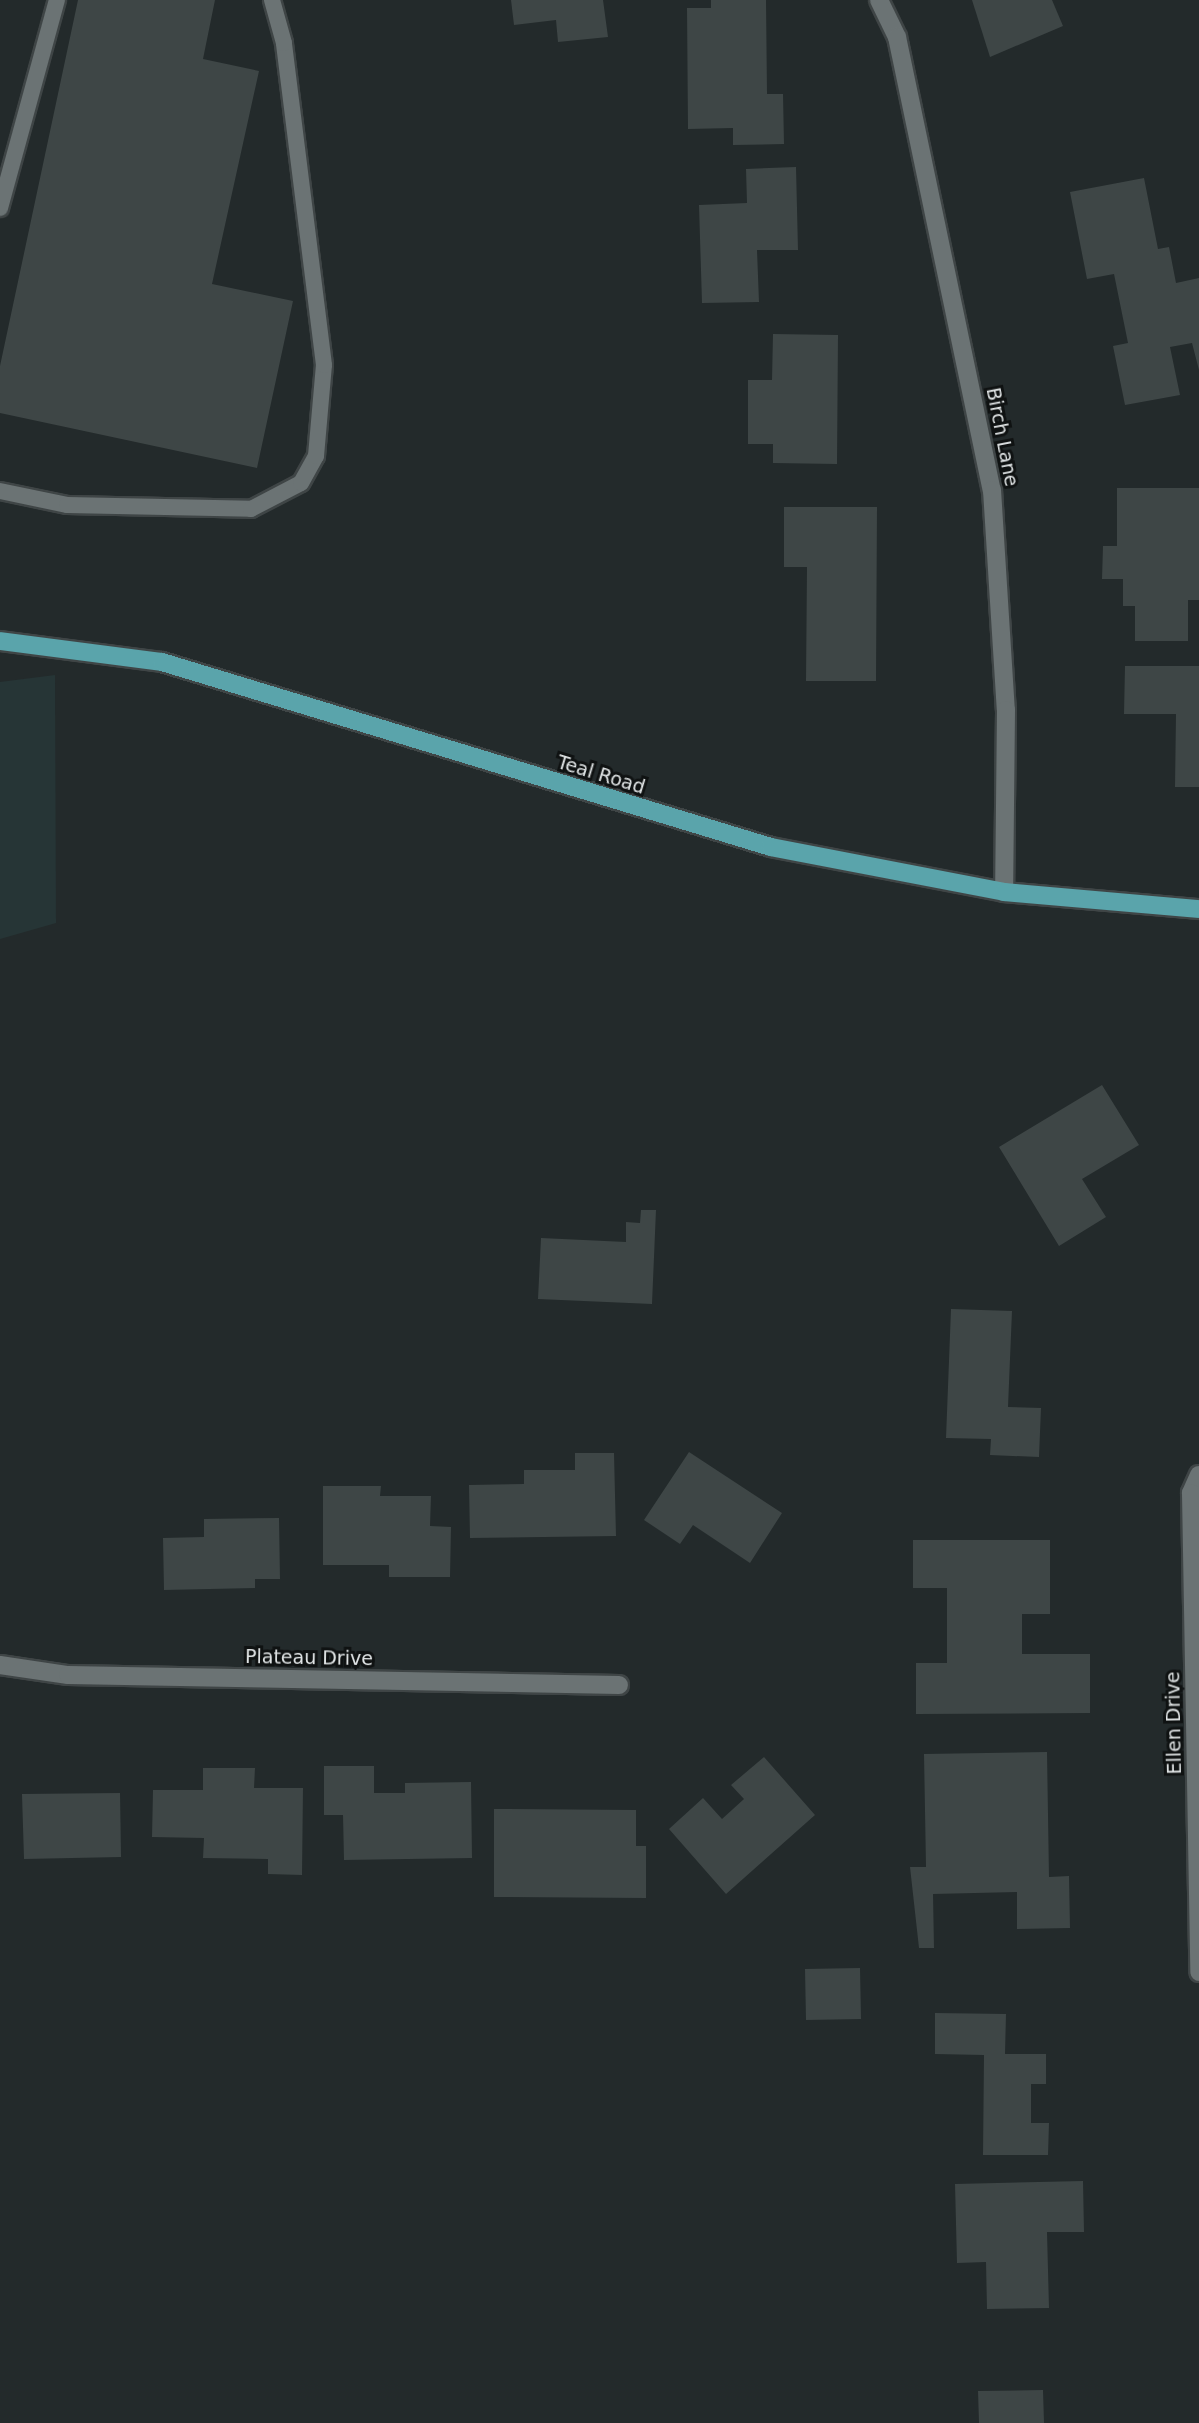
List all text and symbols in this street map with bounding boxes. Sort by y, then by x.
street label: Birch Lane [981,386,1023,488]
street label: Teal Road [554,751,648,799]
street label: Plateau Drive [245,1645,373,1671]
street label: Ellen Drive [1162,1671,1186,1775]

